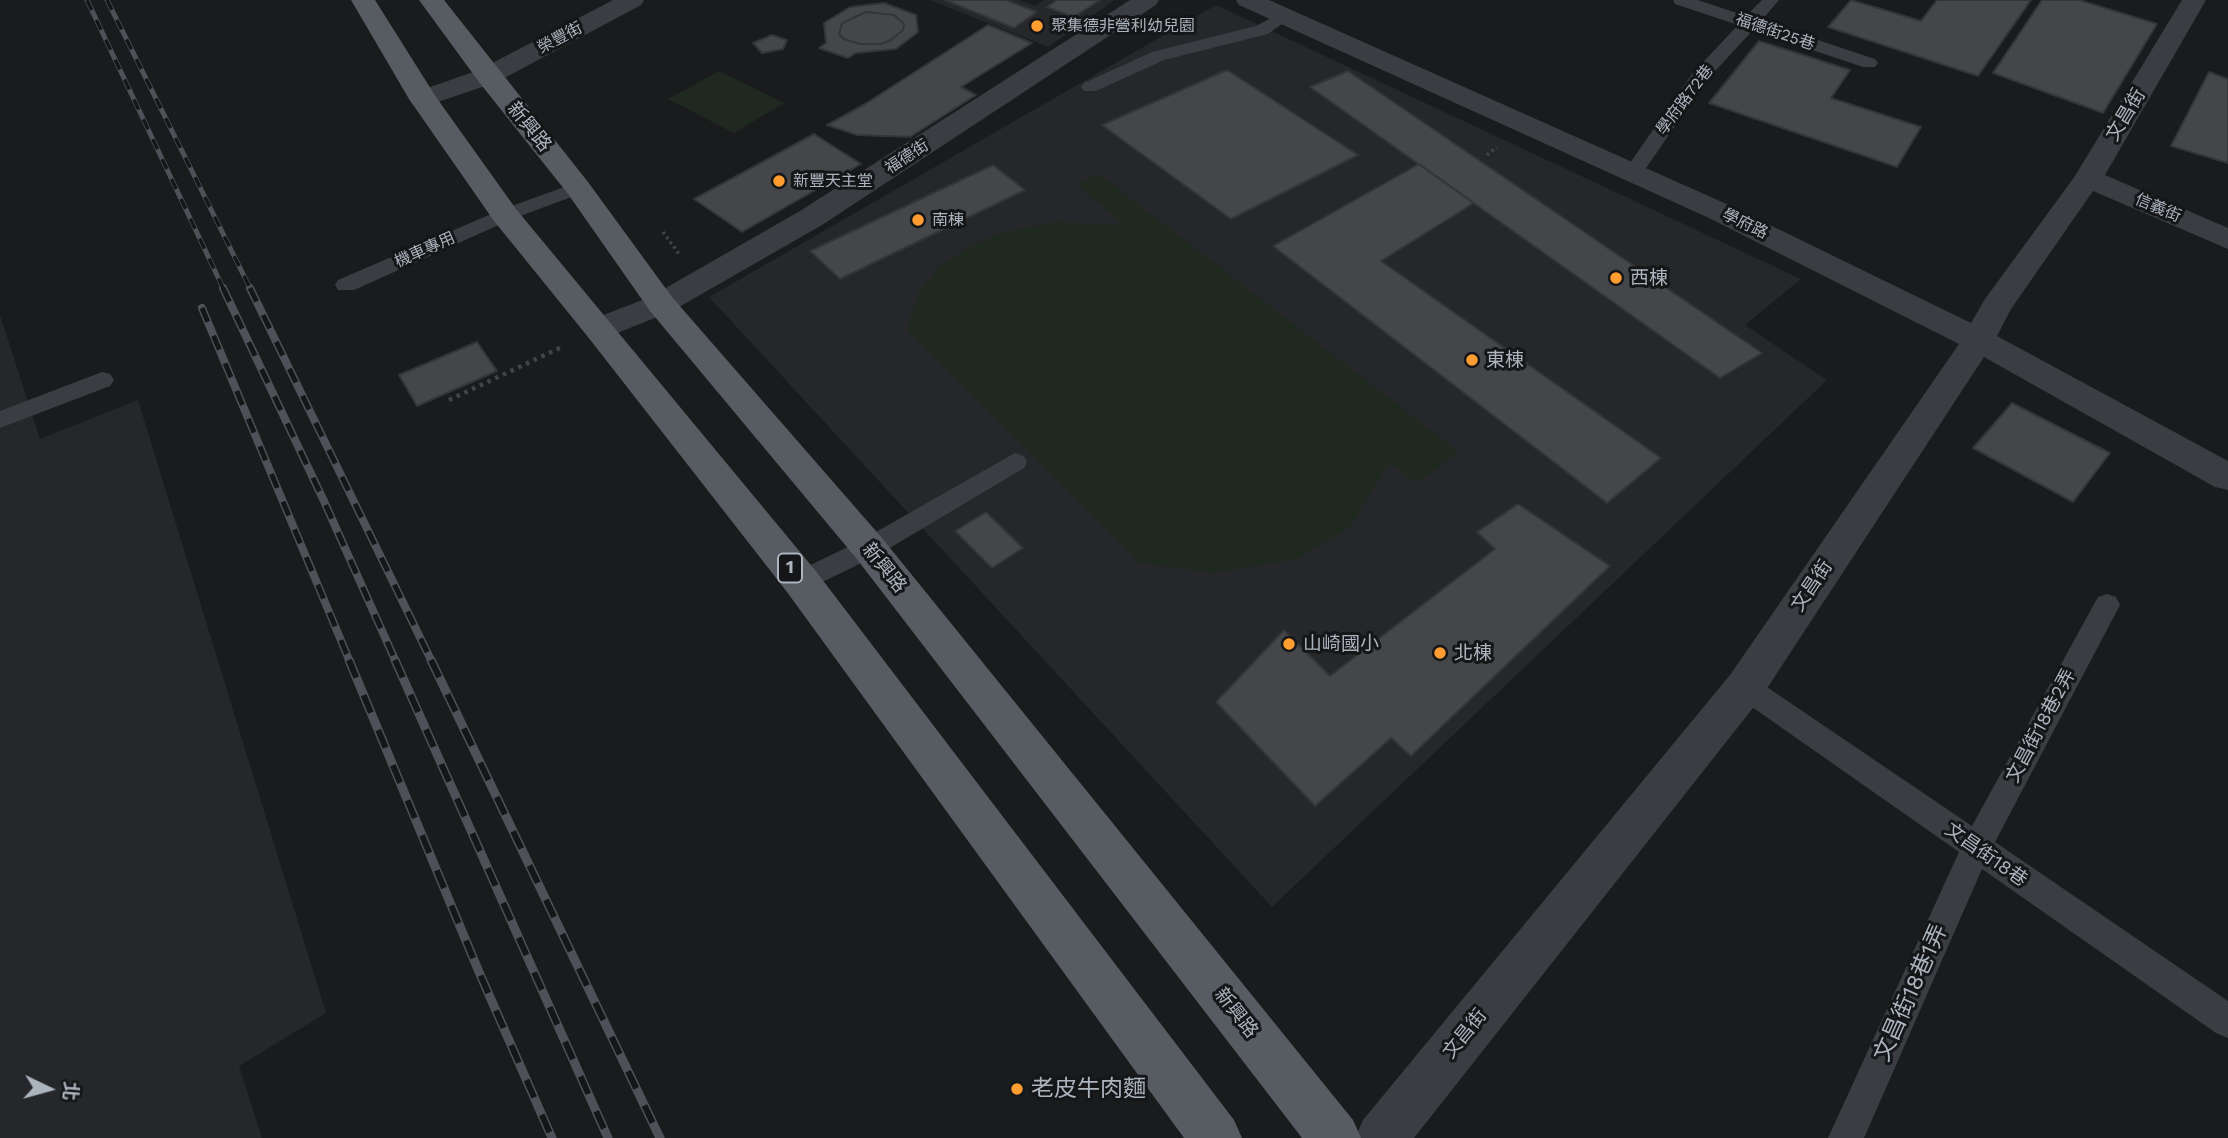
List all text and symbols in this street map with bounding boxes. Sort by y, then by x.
street label: 福德街25巷 [1733,9,1817,55]
place label: 聚集德非營利幼兒園 [1051,16,1195,36]
street label: 榮豐街 [534,18,586,58]
marker: 聚集德非營利幼兒園 [1029,18,1045,34]
street label: 學府路72巷 [1653,61,1717,139]
street label: 文昌街 [2102,85,2150,145]
street label: 新興路 [502,98,556,156]
street label: 福德街 [882,136,932,178]
place label: 新豐天主堂 [793,171,873,191]
marker: 新豐天主堂 [771,173,787,189]
street label: 信義街 [2132,190,2184,226]
street label: 學府路 [1719,205,1771,243]
place label: 南棟 [932,210,964,230]
marker: 南棟 [910,212,926,228]
street label: 機車專用 [392,228,458,272]
place label: 西棟 [1630,267,1668,289]
marker: 西棟 [1608,270,1624,286]
place label: 東棟 [1486,349,1524,371]
marker: 東棟 [1464,352,1480,368]
street label: 新興路 [857,539,911,597]
road number: 1 [778,554,802,582]
street label: 文昌街 [1787,556,1837,616]
place label: 山崎國小 [1303,633,1379,655]
marker: 山崎國小 [1281,636,1297,652]
place label: 北棟 [1454,642,1492,664]
marker: 北棟 [1432,645,1448,661]
street label: 文昌街18巷2弄 [2002,665,2080,787]
street label: 文昌街18巷 [1941,818,2031,892]
street label: 文昌街18巷1弄 [1868,920,1954,1066]
street label: 新興路 [1209,984,1263,1042]
street label: 文昌街 [1438,1005,1492,1063]
north arrow [14,1054,84,1124]
place label: 老皮牛肉麵 [1031,1075,1146,1103]
text: 北 [58,1080,83,1101]
marker: 老皮牛肉麵 [1009,1081,1025,1097]

